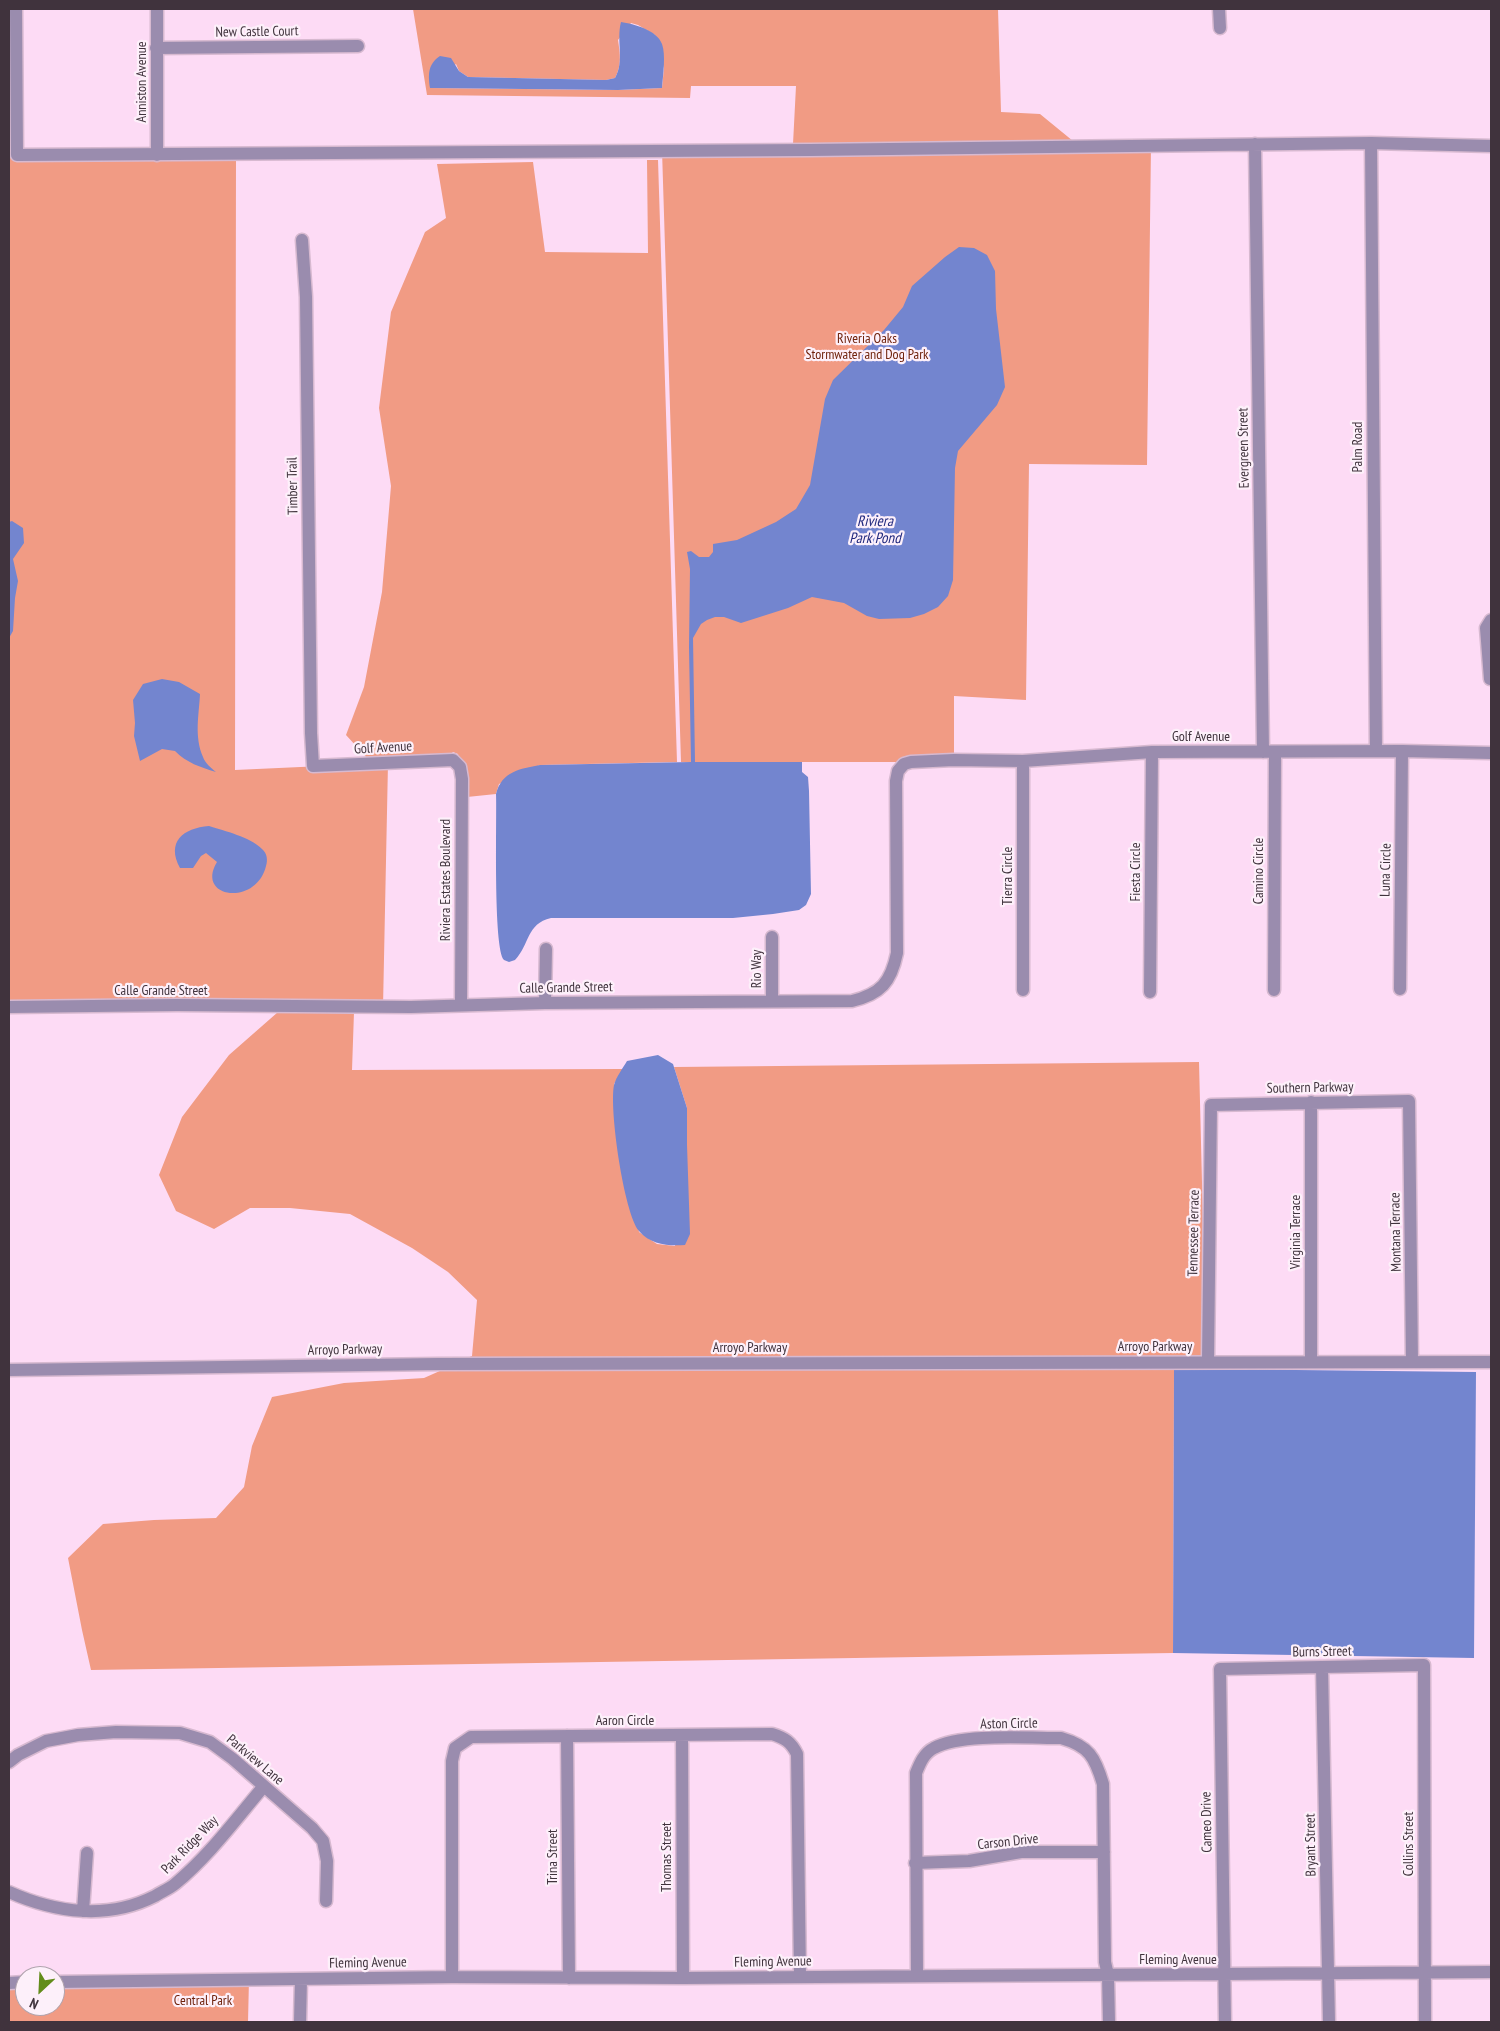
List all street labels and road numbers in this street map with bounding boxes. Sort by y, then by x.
street label: New Castle Court [215,23,299,41]
street label: Anniston Avenue [134,42,150,122]
street label: Evergreen Street [1235,408,1253,488]
street label: Palm Road [1350,422,1366,472]
street label: Timber Trail [284,457,302,515]
street label: Golf Avenue [1172,729,1230,745]
street label: Golf Avenue [354,738,412,758]
street label: Riviera Estates Boulevard [438,819,454,941]
street label: Camino Circle [1251,838,1267,904]
street label: Fiesta Circle [1128,842,1144,902]
street label: Luna Circle [1377,843,1395,897]
street label: Tierra Circle [1000,847,1016,905]
street label: Rio Way [749,950,765,988]
street label: Calle Grande Street [519,979,613,997]
street label: Calle Grande Street [114,983,208,999]
street label: Southern Parkway [1266,1079,1354,1097]
street label: Tennessee Terrace [1185,1189,1203,1277]
street label: Montana Terrace [1387,1192,1405,1272]
street label: Virginia Terrace [1288,1195,1304,1269]
street label: Arroyo Parkway [1118,1339,1192,1355]
street label: Arroyo Parkway [713,1340,787,1356]
street label: Arroyo Parkway [308,1341,382,1359]
street label: Burns Street [1292,1643,1352,1661]
street label: Aaron Circle [596,1713,654,1729]
street label: Aston Circle [980,1715,1038,1733]
street label: Parkview Lane [223,1731,287,1789]
street label: Cameo Drive [1198,1791,1216,1853]
street label: Park Ridge Way [158,1812,222,1878]
street label: Collins Street [1401,1812,1417,1876]
street label: Bryant Street [1302,1813,1320,1877]
street label: Thomas Street [659,1822,675,1892]
street label: Trina Street [545,1829,561,1885]
street label: Carson Drive [977,1830,1039,1854]
street label: Fleming Avenue [1139,1952,1217,1968]
street label: Fleming Avenue [734,1953,812,1971]
street label: Fleming Avenue [329,1954,407,1972]

